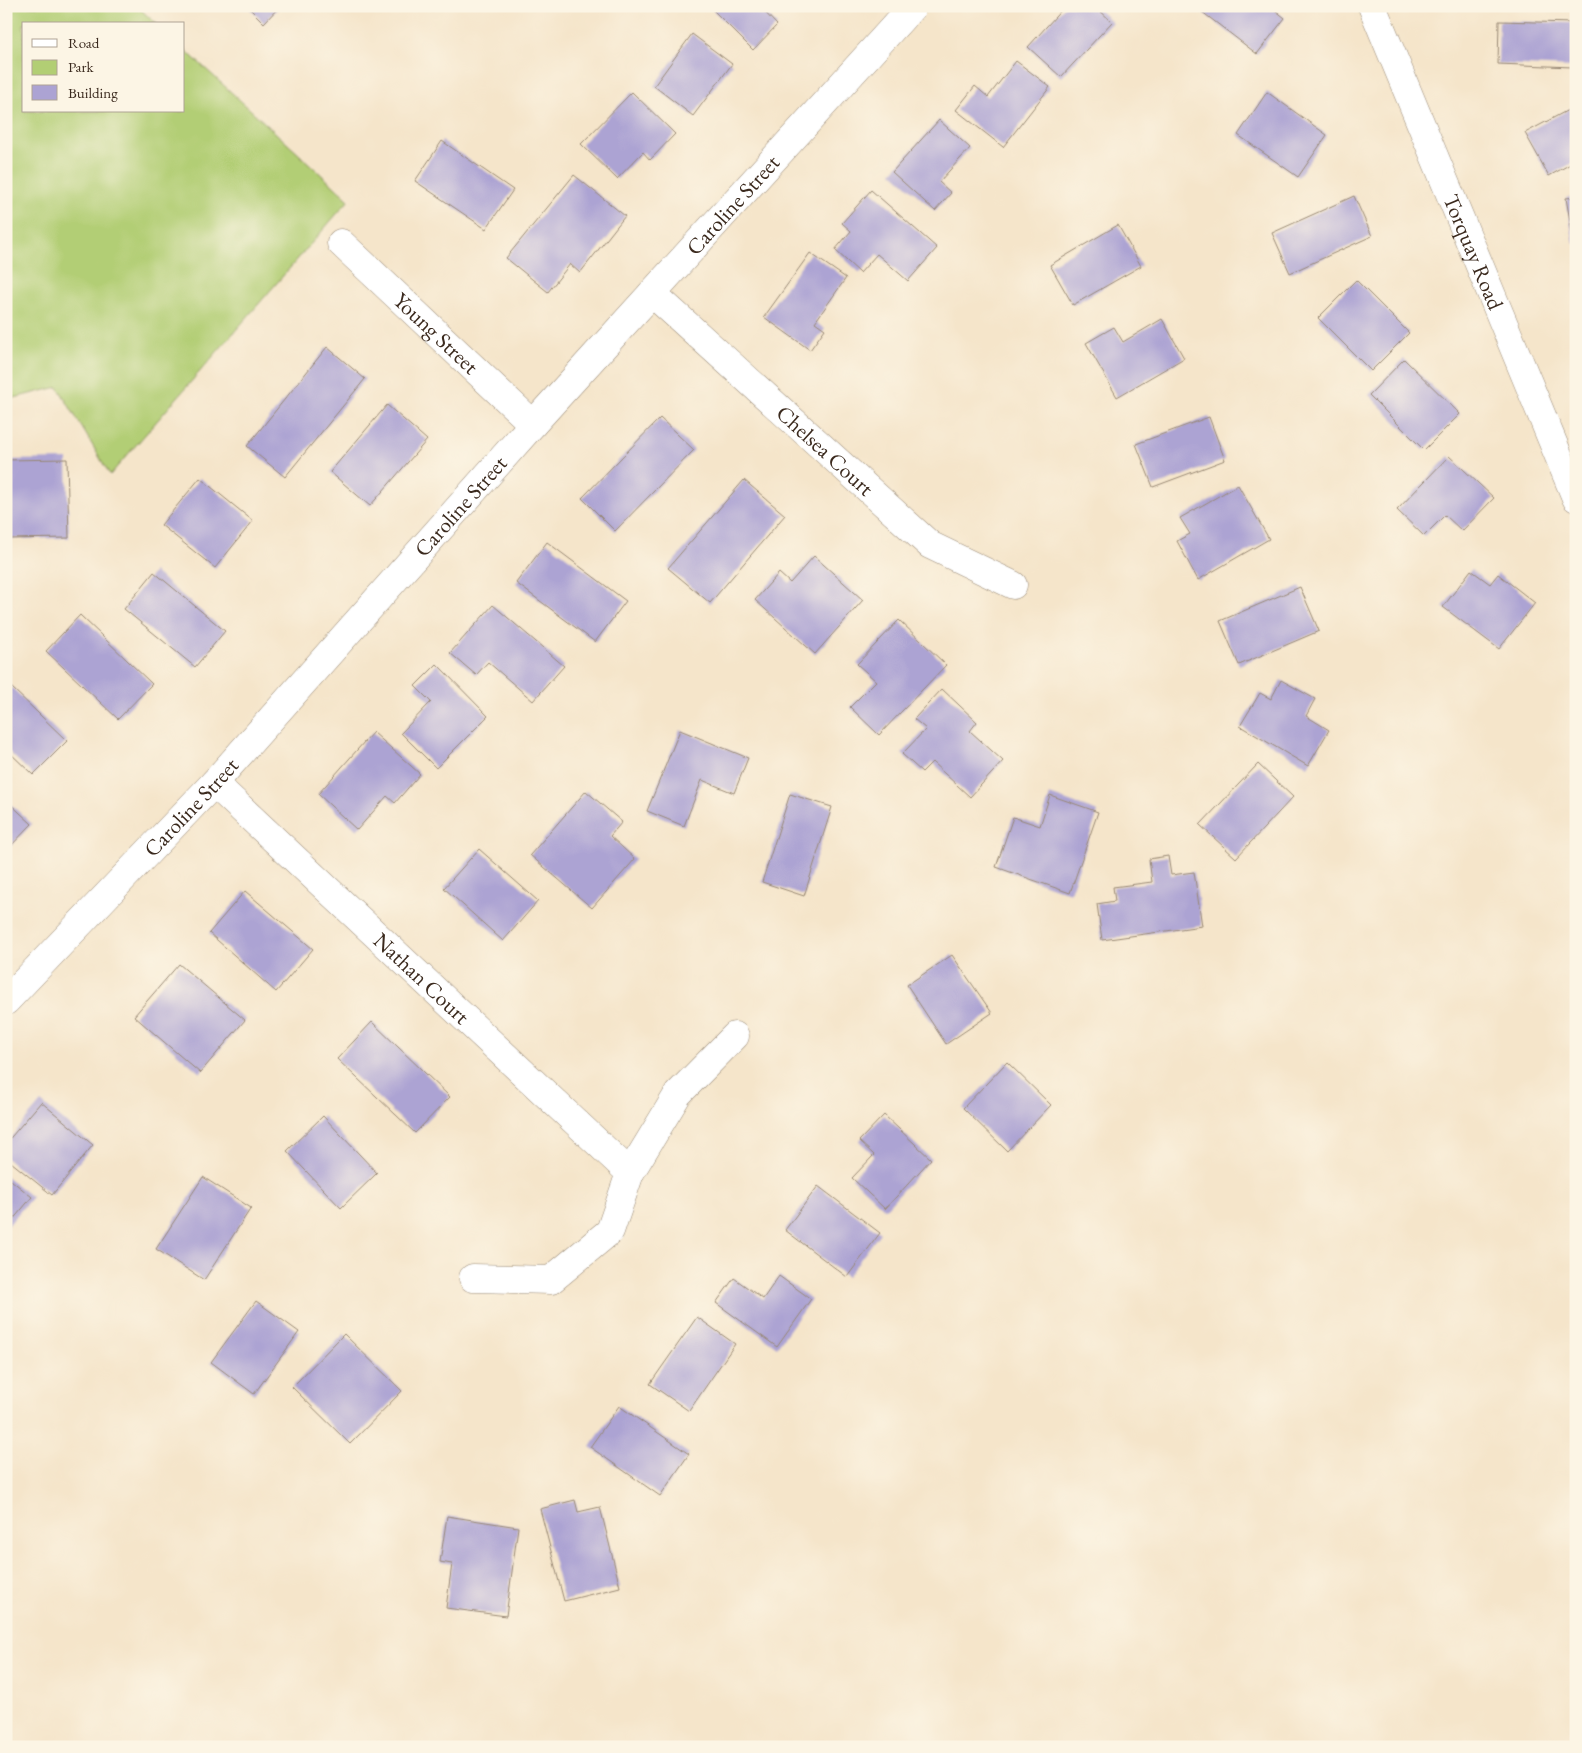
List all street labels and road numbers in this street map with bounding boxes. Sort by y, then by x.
street label: Caroline Street [680,149,786,261]
street label: Torquay Road [1437,190,1511,315]
street label: Young Street [387,286,485,381]
street label: Chelsea Court [770,399,880,502]
street label: Caroline Street [408,449,513,563]
street label: Caroline Street [137,751,245,863]
street label: Nathan Court [367,926,476,1031]

